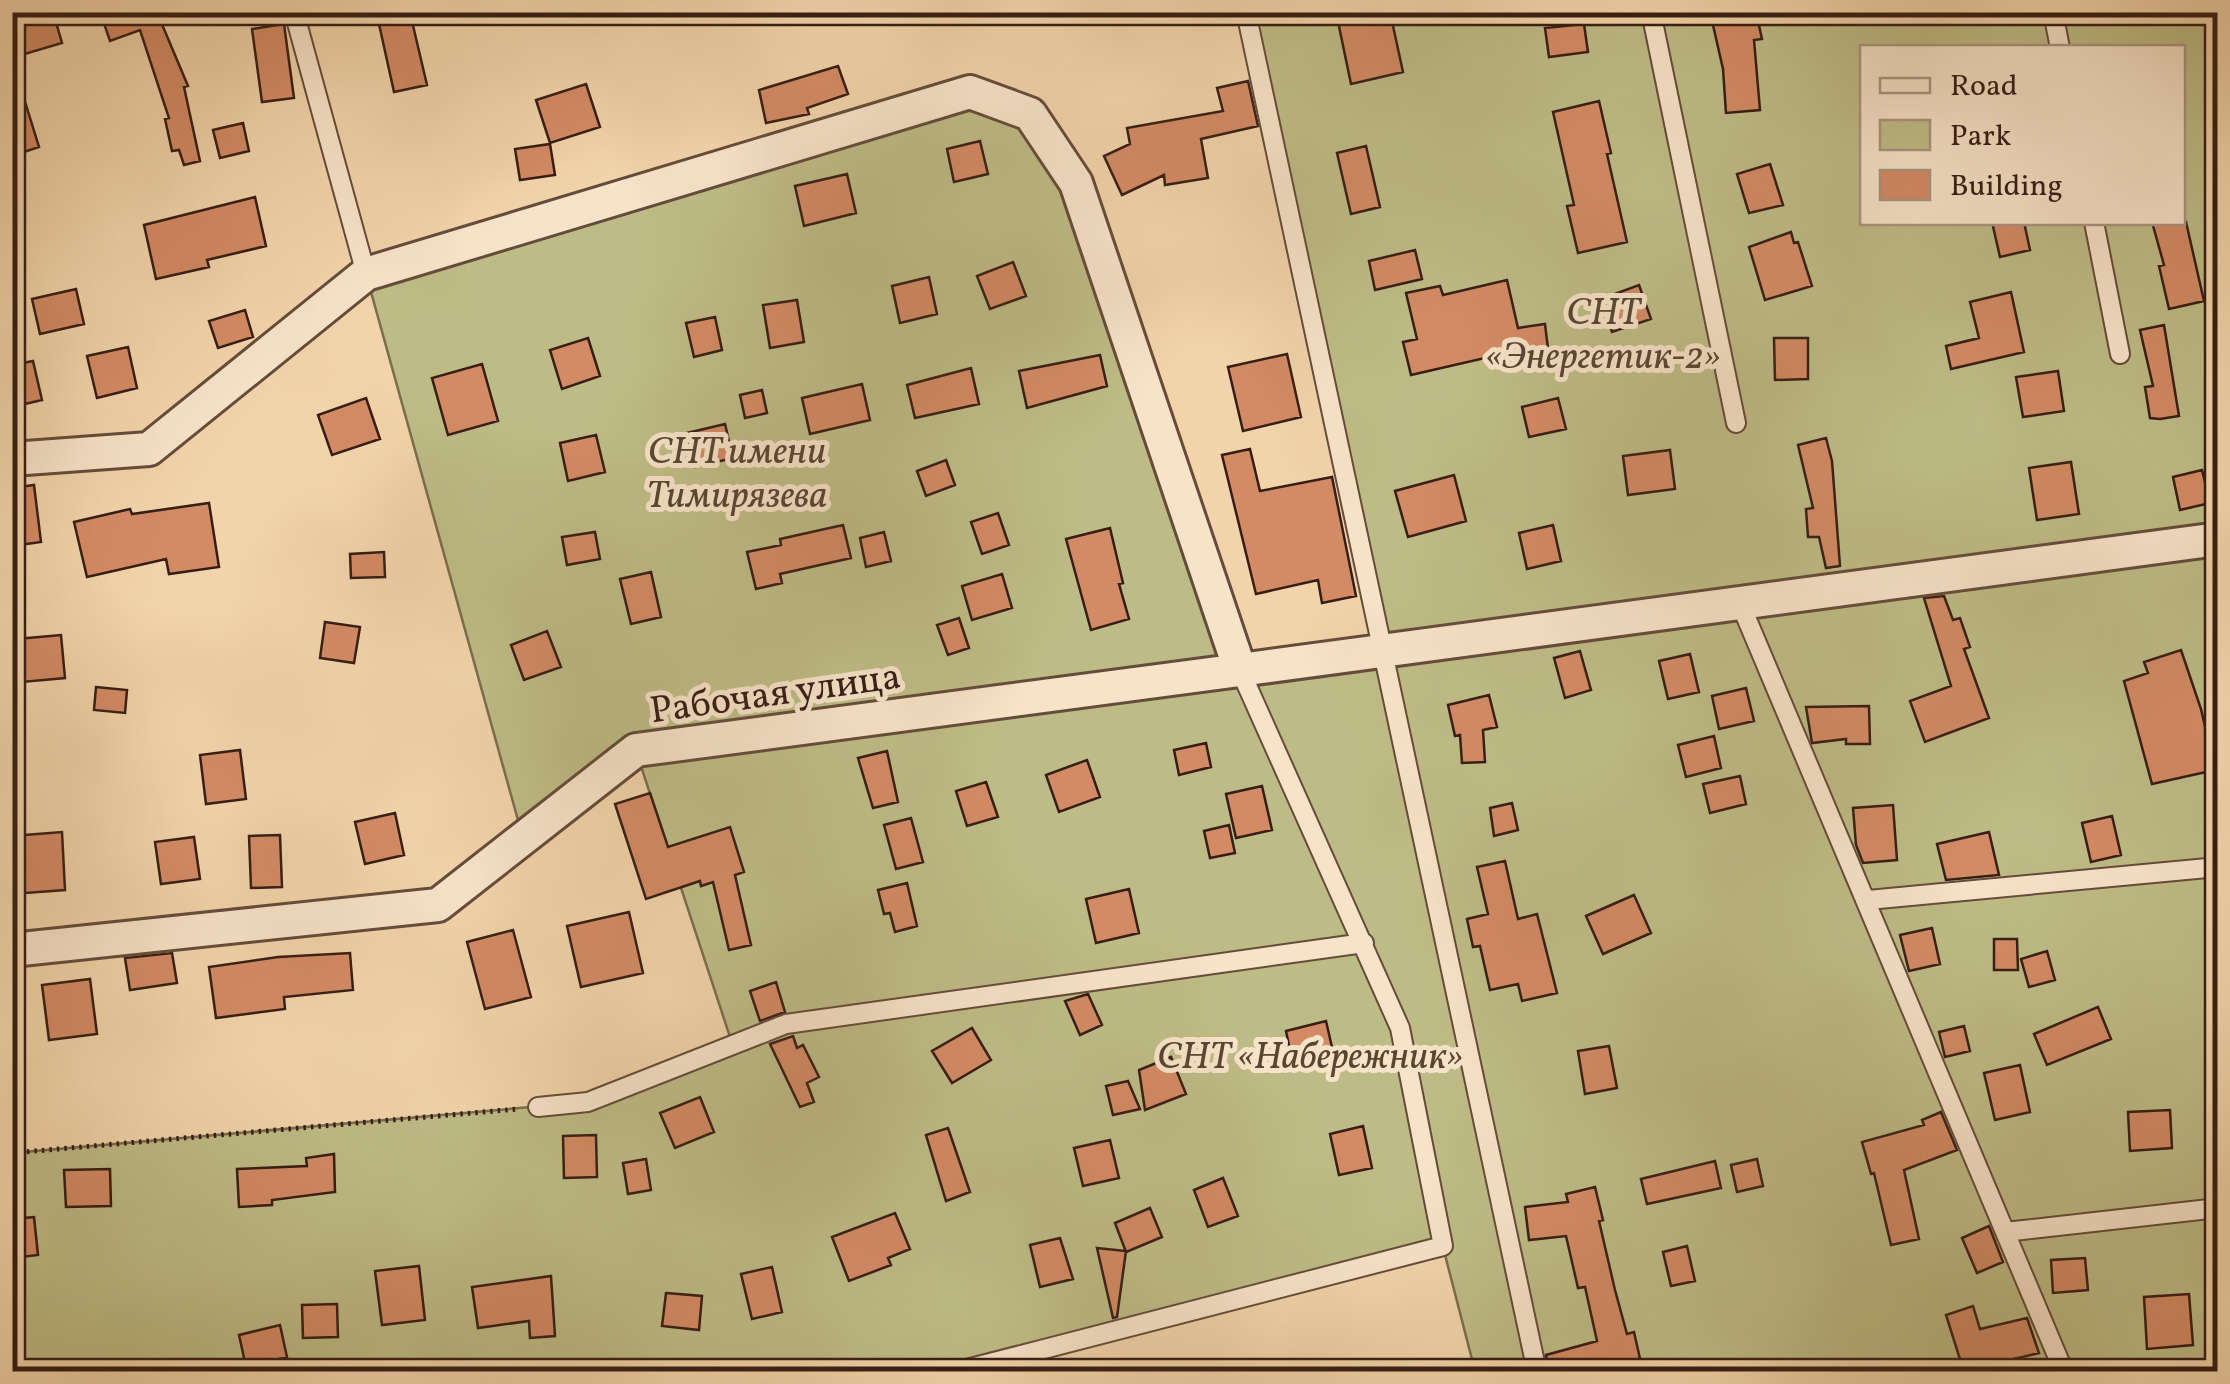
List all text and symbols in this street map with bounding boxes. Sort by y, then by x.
legend [1860,45,2185,225]
text: Road [1950,66,2018,108]
text: Park [1950,116,2011,158]
text: Building [1950,166,2063,208]
park label: СНТ «Энергетик-2» [1486,288,1720,385]
park label: СНТ имени Тимирязева [647,427,827,524]
street label: Рабочая улица [647,652,904,739]
park label: СНТ «Набережник» [1157,1032,1463,1085]

